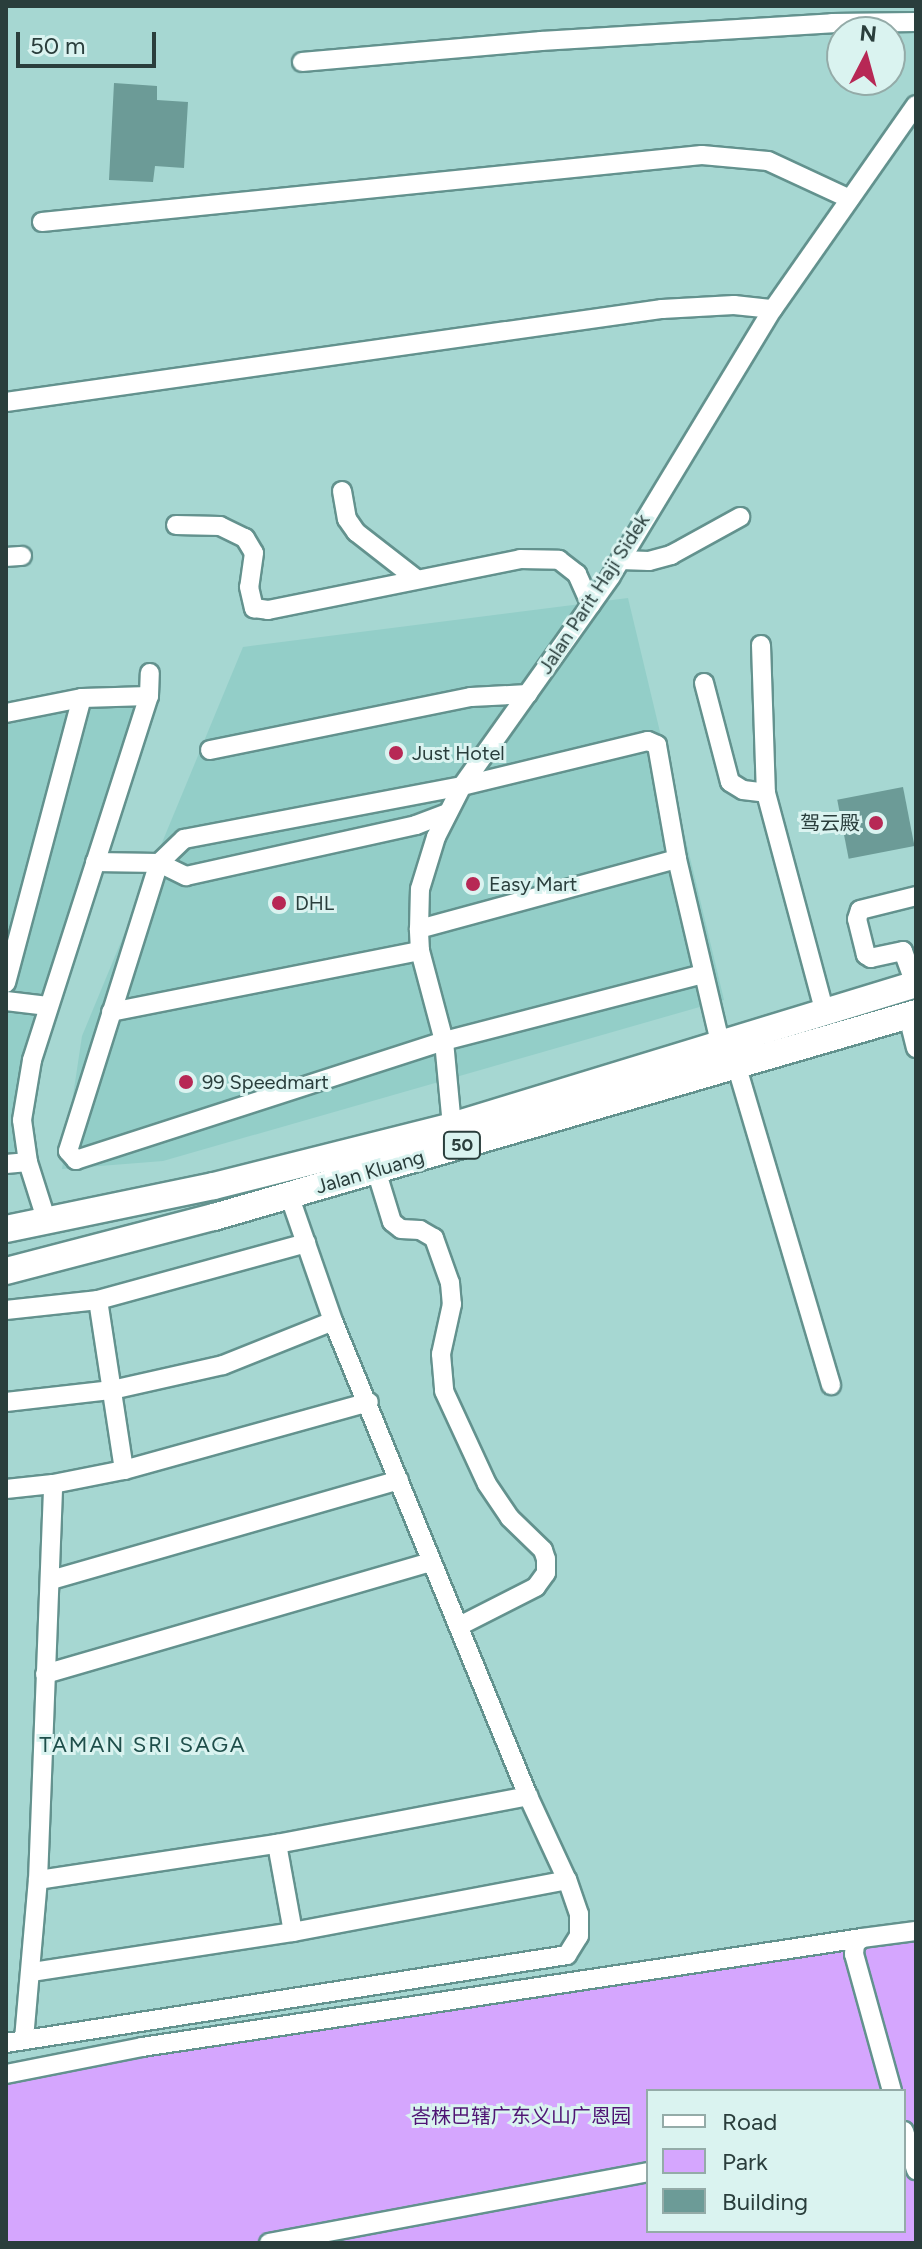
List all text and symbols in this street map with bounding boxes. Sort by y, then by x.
scale bar [20,16,160,66]
north arrow [826,16,906,96]
text: N [858,19,878,48]
text: 50 m [30,31,86,60]
street label: Jalan Parit Haji Sidek [533,509,655,679]
place label: Just Hotel [412,741,505,765]
marker: Just Hotel [387,744,405,762]
place label: 驾云殿 [800,811,860,835]
marker: 驾云殿 [867,814,885,832]
place label: Easy Mart [489,872,577,896]
marker: Easy Mart [464,875,482,893]
place label: DHL [295,891,334,915]
marker: DHL [270,894,288,912]
place label: 99 Speedmart [202,1070,329,1094]
marker: 99 Speedmart [177,1073,195,1091]
road number: 50 [442,1131,482,1159]
street label: Jalan Kluang [313,1145,427,1199]
district label: TAMAN SRI SAGA [39,1732,247,1758]
legend [646,2089,906,2233]
park label: 峇株巴辖广东义山广恩园 [411,2104,631,2128]
text: Road [722,2107,777,2136]
text: Park [722,2147,768,2176]
text: Building [722,2187,808,2216]

